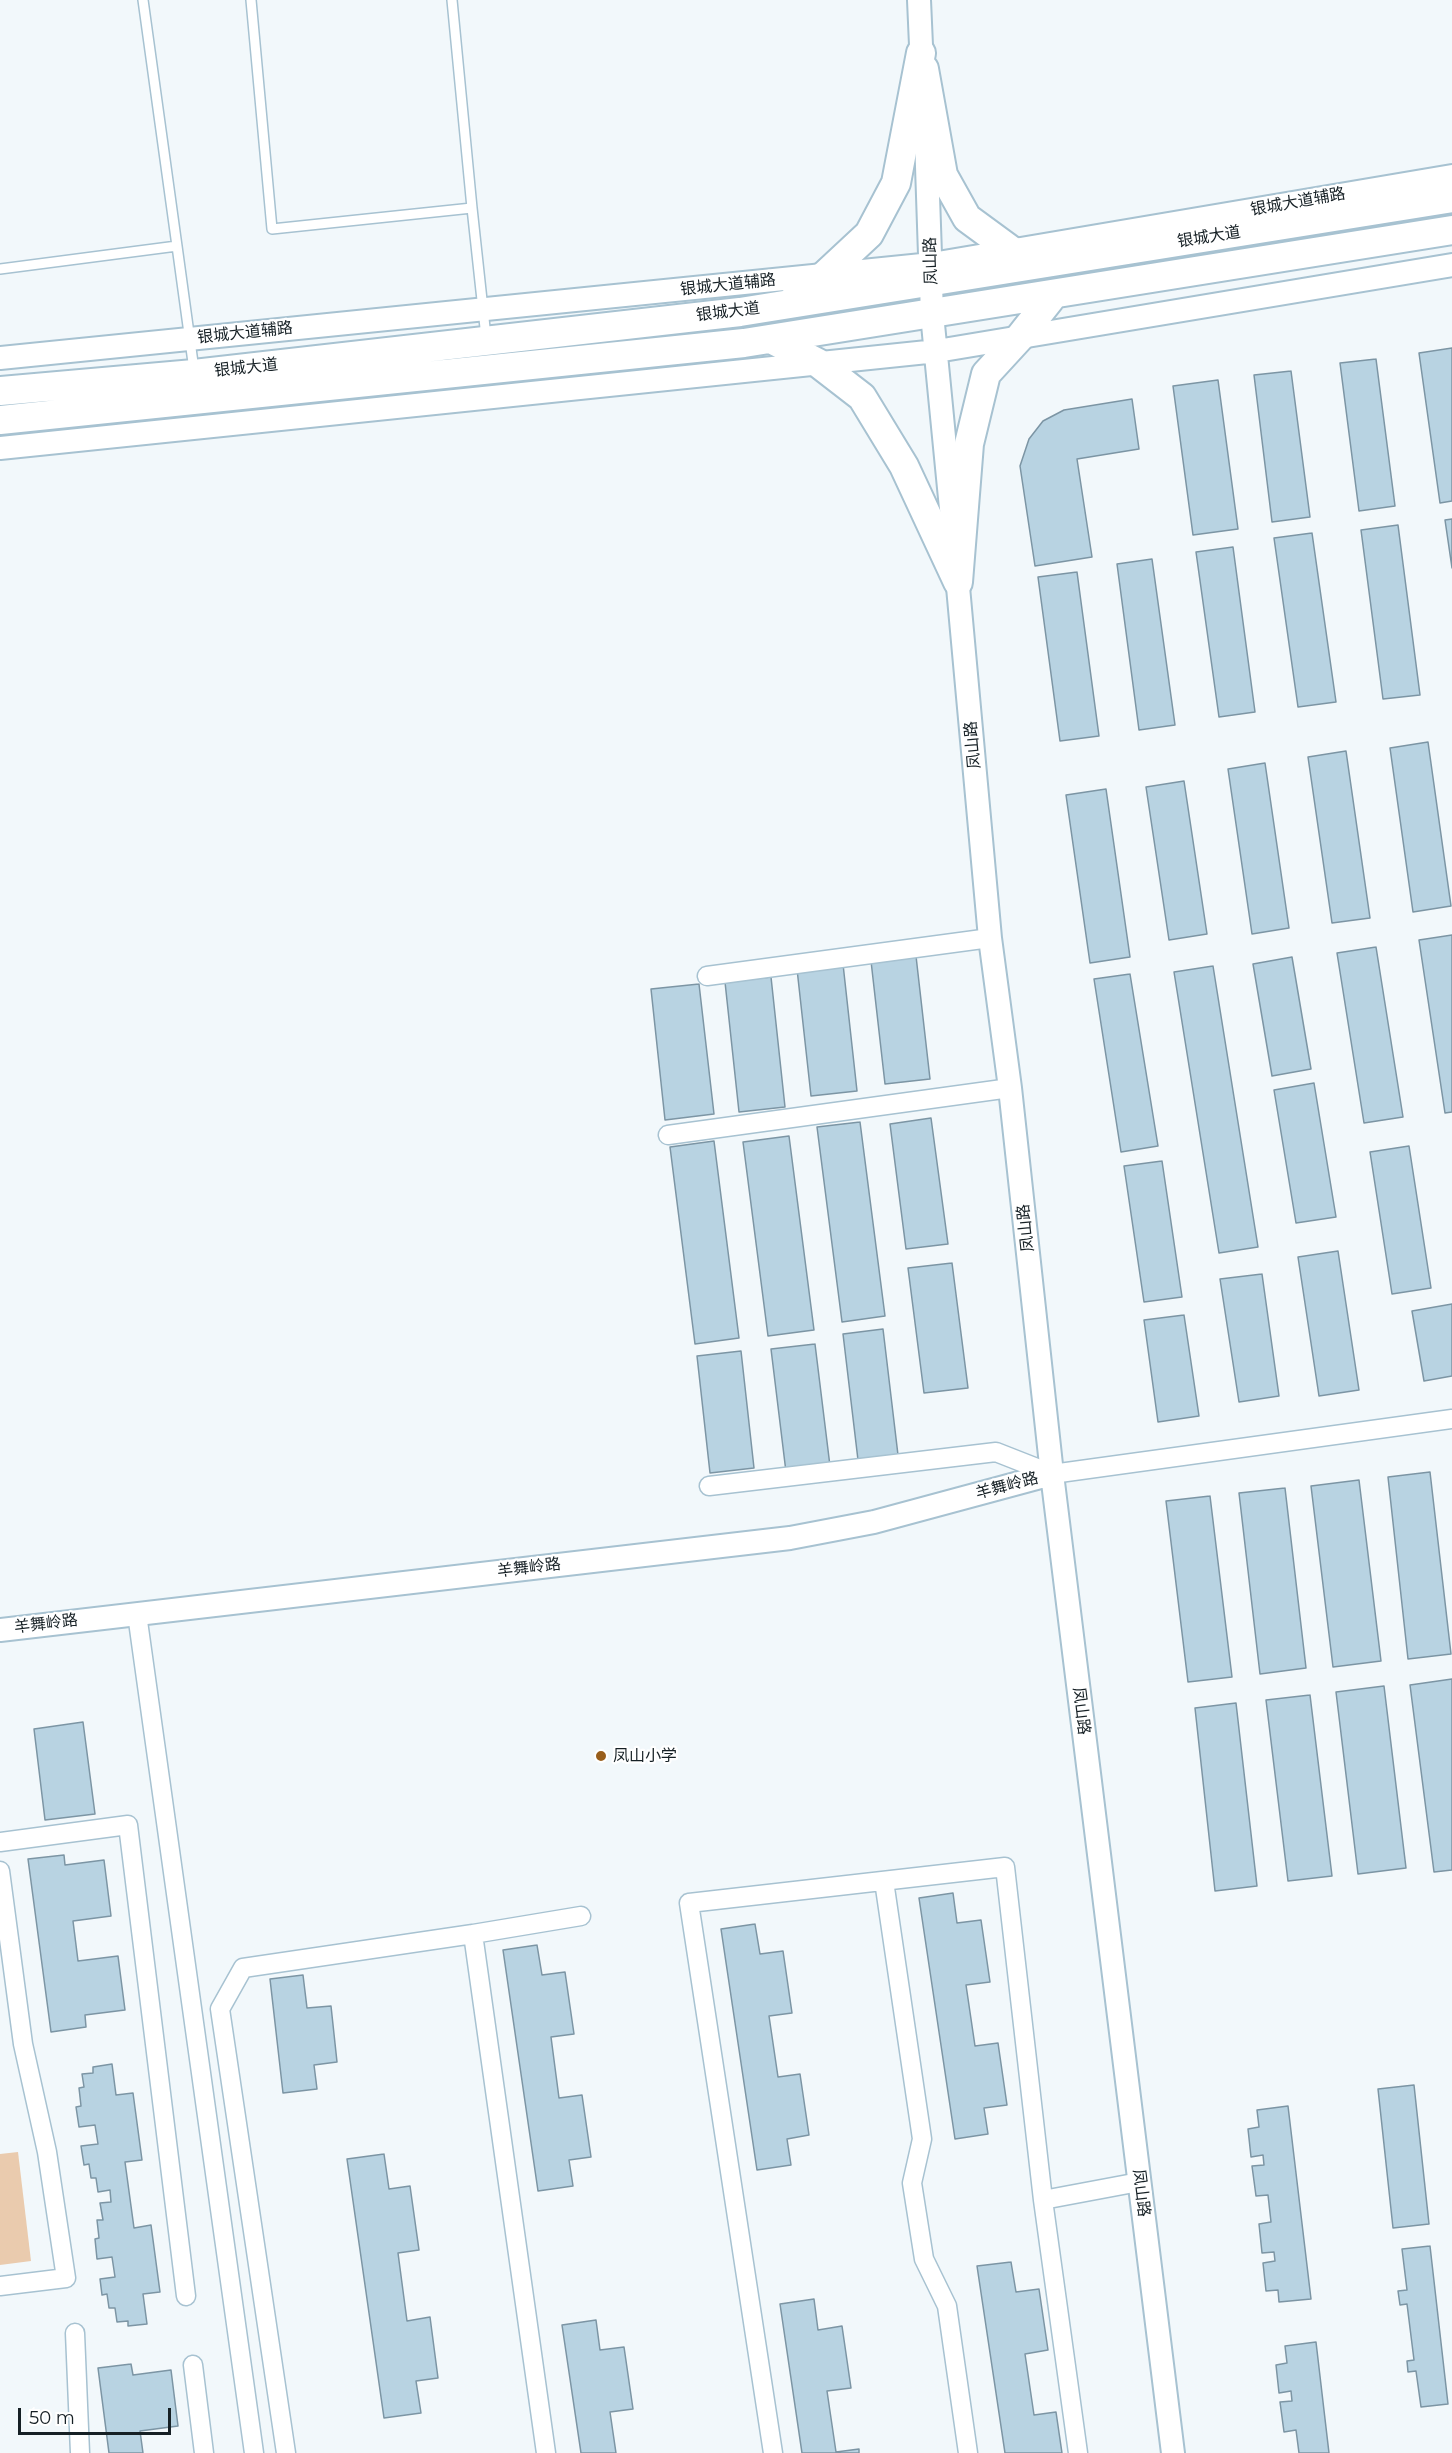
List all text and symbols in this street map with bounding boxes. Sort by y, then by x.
street label: 银城大道辅路 [1249,184,1347,220]
street label: 银城大道 [1176,223,1242,251]
street label: 凤山路 [921,237,941,285]
street label: 银城大道辅路 [679,270,777,300]
street label: 银城大道 [695,299,761,325]
street label: 银城大道辅路 [196,318,294,348]
street label: 银城大道 [213,355,279,381]
street label: 凤山路 [961,720,985,770]
street label: 凤山路 [1014,1203,1038,1253]
street label: 羊舞岭路 [974,1468,1040,1504]
street label: 羊舞岭路 [496,1555,562,1581]
street label: 羊舞岭路 [13,1611,79,1637]
street label: 凤山路 [1069,1686,1093,1736]
place label: 凤山小学 [613,1746,677,1766]
marker: 凤山小学 [594,1749,608,1763]
street label: 凤山路 [1129,2168,1153,2218]
scale bar [21,2396,174,2434]
text: 50 m [29,2407,75,2429]

